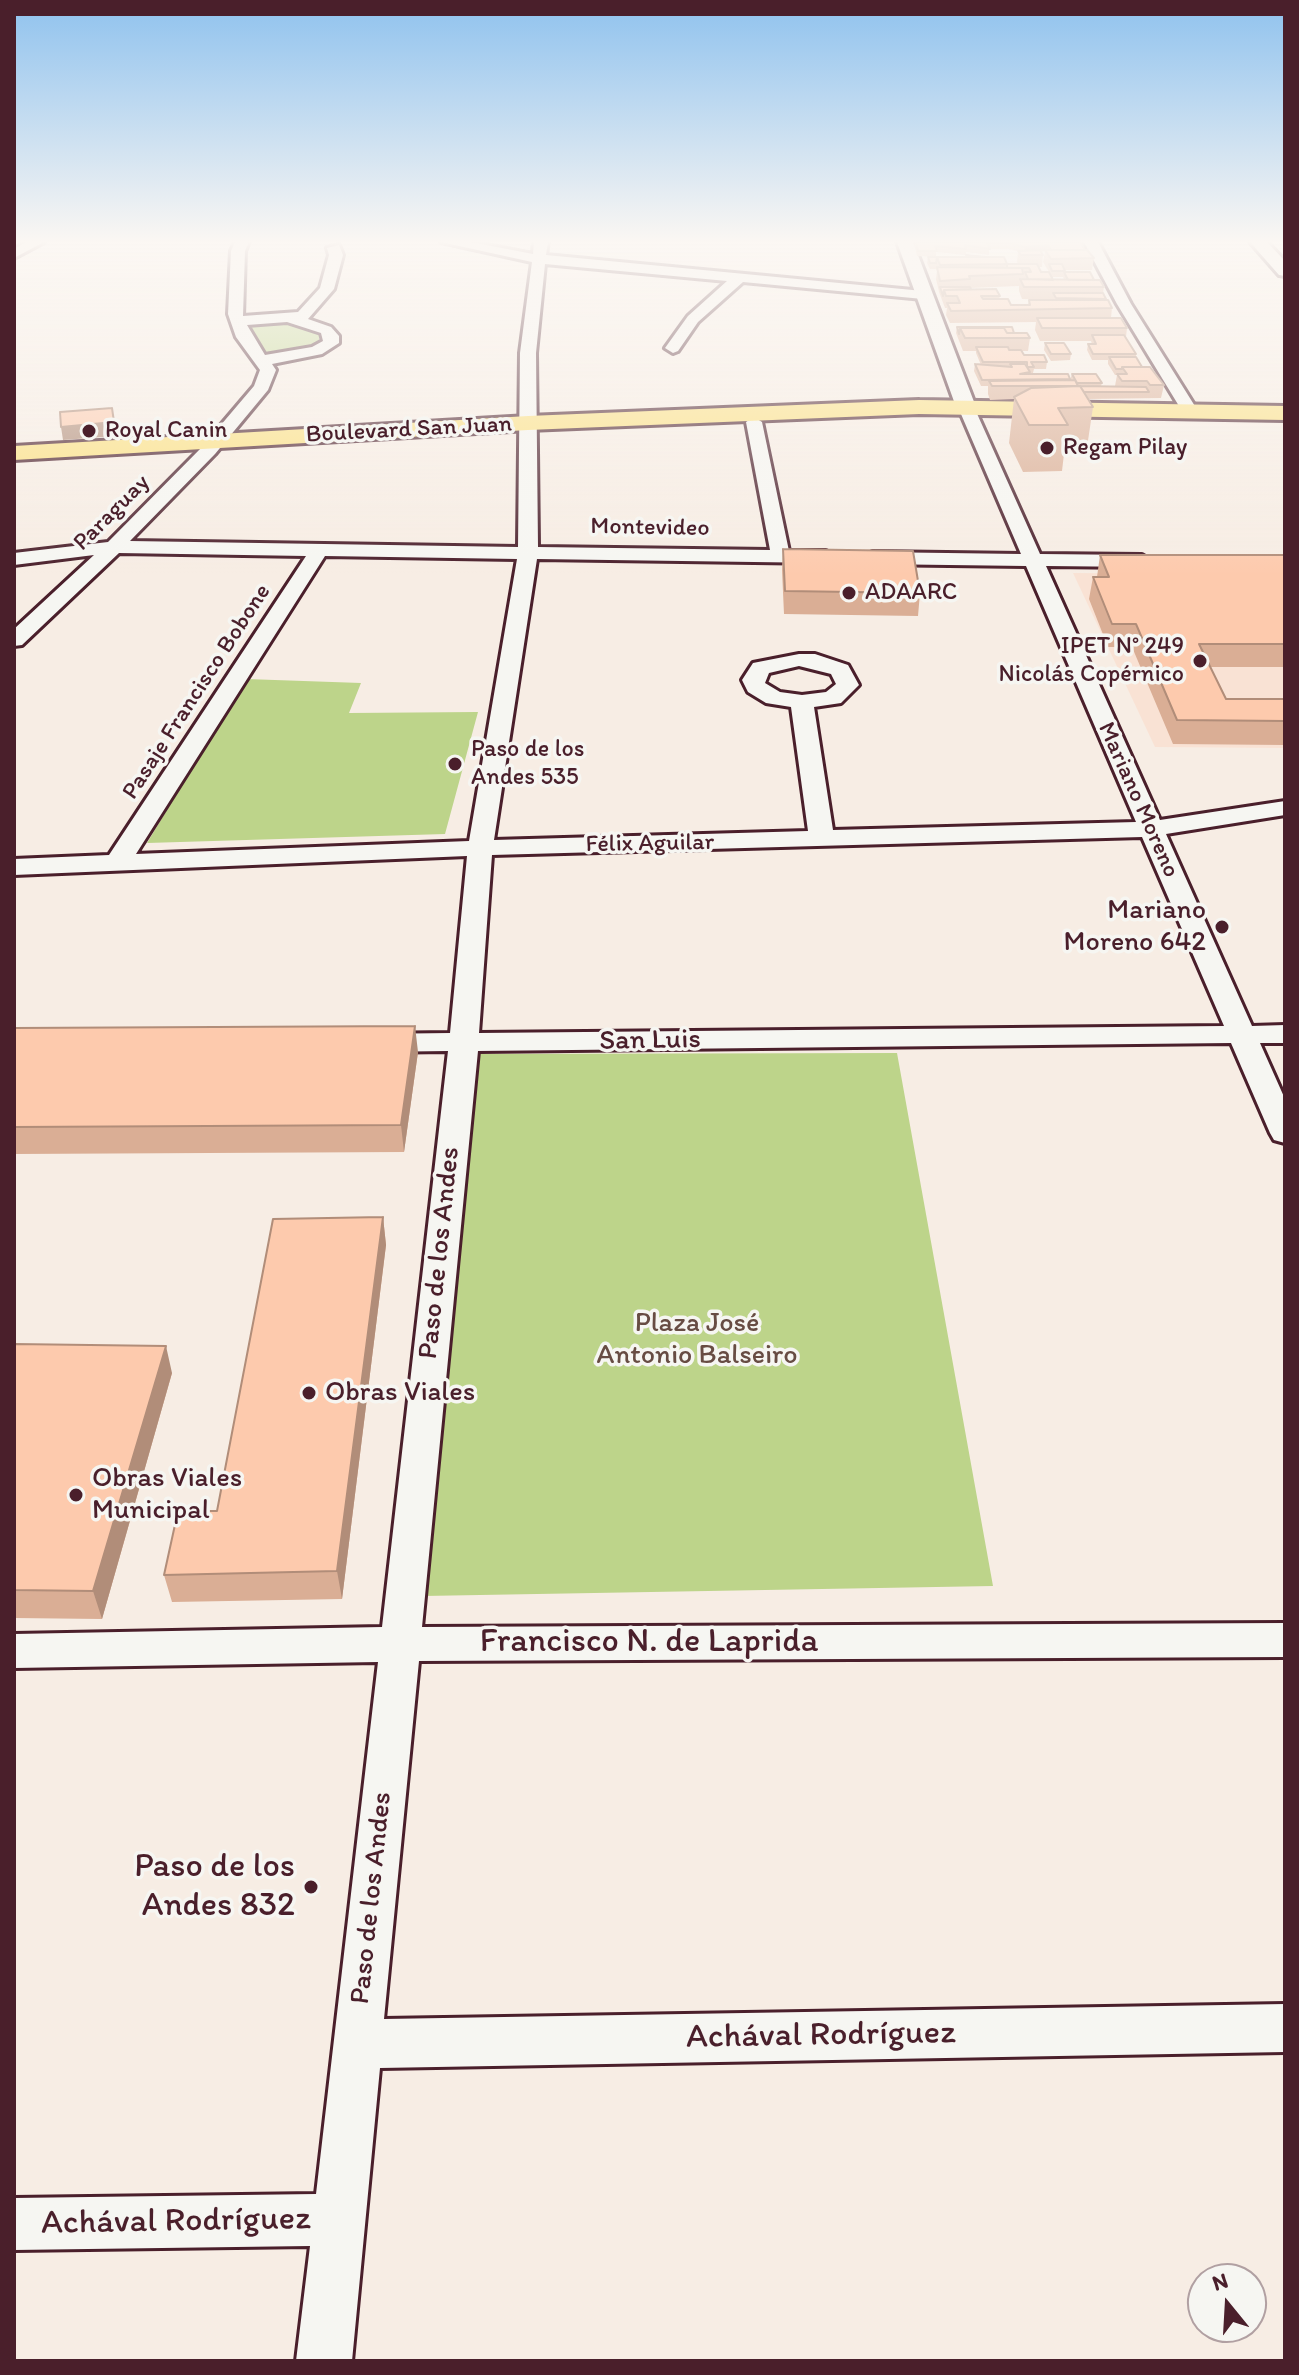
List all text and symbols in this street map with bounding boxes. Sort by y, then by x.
street label: Boulevard San Juan [305,410,513,450]
place label: Royal Canin [105,417,227,445]
marker: Royal Canin [80,422,98,440]
place label: Regam Pilay [1063,434,1187,462]
marker: Regam Pilay [1038,439,1056,457]
street label: Paraguay [68,469,156,557]
street label: Montevideo [590,513,710,543]
street label: Pasaje Francisco Bobone [117,579,277,805]
place label: ADAARC [865,579,957,607]
marker: ADAARC [840,584,858,602]
place label: IPET N° 249 Nicolás Copérnico [999,633,1184,689]
marker: IPET N° 249 Nicolás Copérnico [1191,652,1209,670]
street label: Mariano Moreno [1091,718,1185,882]
place label: Paso de los Andes 535 [471,736,584,792]
marker: Paso de los Andes 535 [446,755,464,773]
street label: Félix Aguilar [585,828,715,860]
place label: Mariano Moreno 642 [1063,894,1206,960]
marker: Mariano Moreno 642 [1213,918,1231,936]
street label: San Luis [599,1023,701,1059]
street label: Paso de los Andes [412,1145,468,1361]
park label: Plaza José Antonio Balseiro [596,1307,798,1373]
place label: Obras Viales [325,1376,475,1410]
marker: Obras Viales [300,1384,318,1402]
place label: Obras Viales Municipal [92,1462,242,1528]
marker: Obras Viales Municipal [67,1486,85,1504]
street label: Francisco N. de Laprida [480,1622,818,1662]
street label: Paso de los Andes [344,1790,400,2006]
place label: Paso de los Andes 832 [134,1847,295,1926]
marker: Paso de los Andes 832 [302,1878,320,1896]
street label: Achával Rodríguez [686,2013,956,2059]
street label: Achával Rodríguez [41,2199,311,2245]
north arrow [1187,2263,1267,2343]
text: N [1209,2266,1231,2297]

